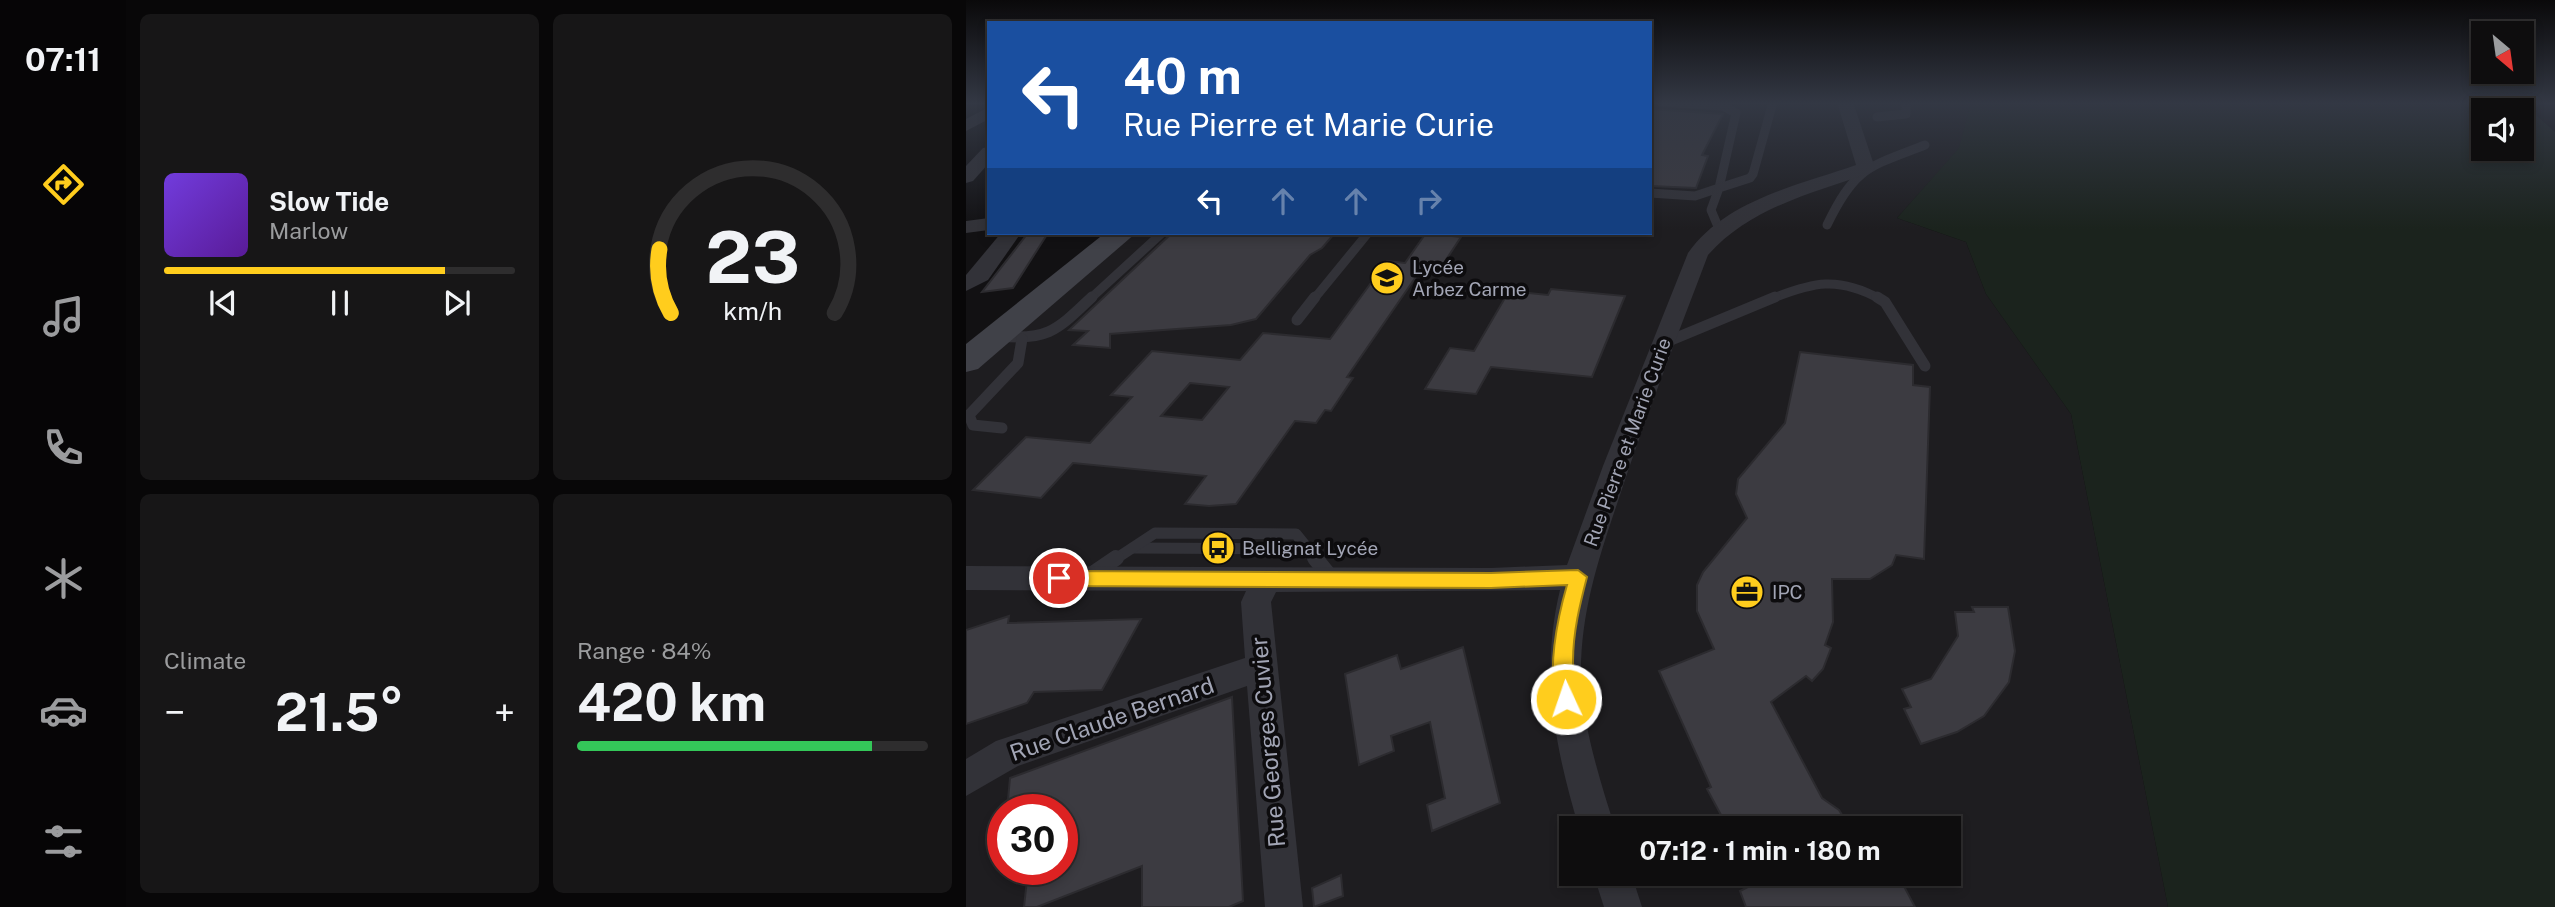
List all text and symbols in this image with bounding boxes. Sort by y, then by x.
north arrow [2471,21,2534,84]
map controls [2471,21,2534,161]
text: 07:11 [25,41,101,78]
text: 40 m [1123,47,1242,105]
icon: left [1008,49,1099,140]
button: sound [2471,98,2534,161]
text: Rue Pierre et Marie Curie [1123,106,1494,143]
icon: directions [39,160,88,209]
icon: left [1191,182,1229,220]
icon: ahead [1264,182,1302,220]
icon: ahead [1337,182,1375,220]
icon: right [1410,182,1448,220]
text: Slow Tide [269,186,389,217]
text: 23 [705,215,800,300]
text: Marlow [269,217,348,244]
place label: Lycée Arbez Carme [1412,256,1527,300]
school or university icon: Lycée Arbez Carme [1368,259,1406,297]
icon: previous [204,284,242,322]
icon: pause [321,284,359,322]
icon: next [438,284,476,322]
icon: music [39,292,88,341]
text: km/h [723,296,782,326]
street label: Rue Pierre et Marie Curie [1579,335,1675,549]
icon: phone [39,423,88,472]
bus stop icon: Bellignat Lycée [1199,529,1237,567]
place label: Bellignat Lycée [1242,537,1378,559]
pin [1029,548,1089,608]
icon: climate [39,554,88,603]
icon: arrive [1040,559,1078,597]
office icon: IPC [1728,573,1766,611]
place label: IPC [1772,581,1803,603]
street label: Rue Georges Cuvier [1245,636,1290,848]
text: Range · 84% [577,637,712,664]
text: Climate [164,647,246,674]
position arrow [1529,662,1603,736]
street label: Rue Claude Bernard [1006,671,1217,766]
text: 420 km [577,672,766,733]
text: 21.5° [275,682,404,743]
icon: car [39,686,88,735]
text: − [164,690,185,735]
text: + [494,690,515,735]
speed limit sign: 30 [987,794,1078,885]
icon: filters [39,817,88,866]
text: 07:12 · 1 min · 180 m [1639,835,1881,866]

